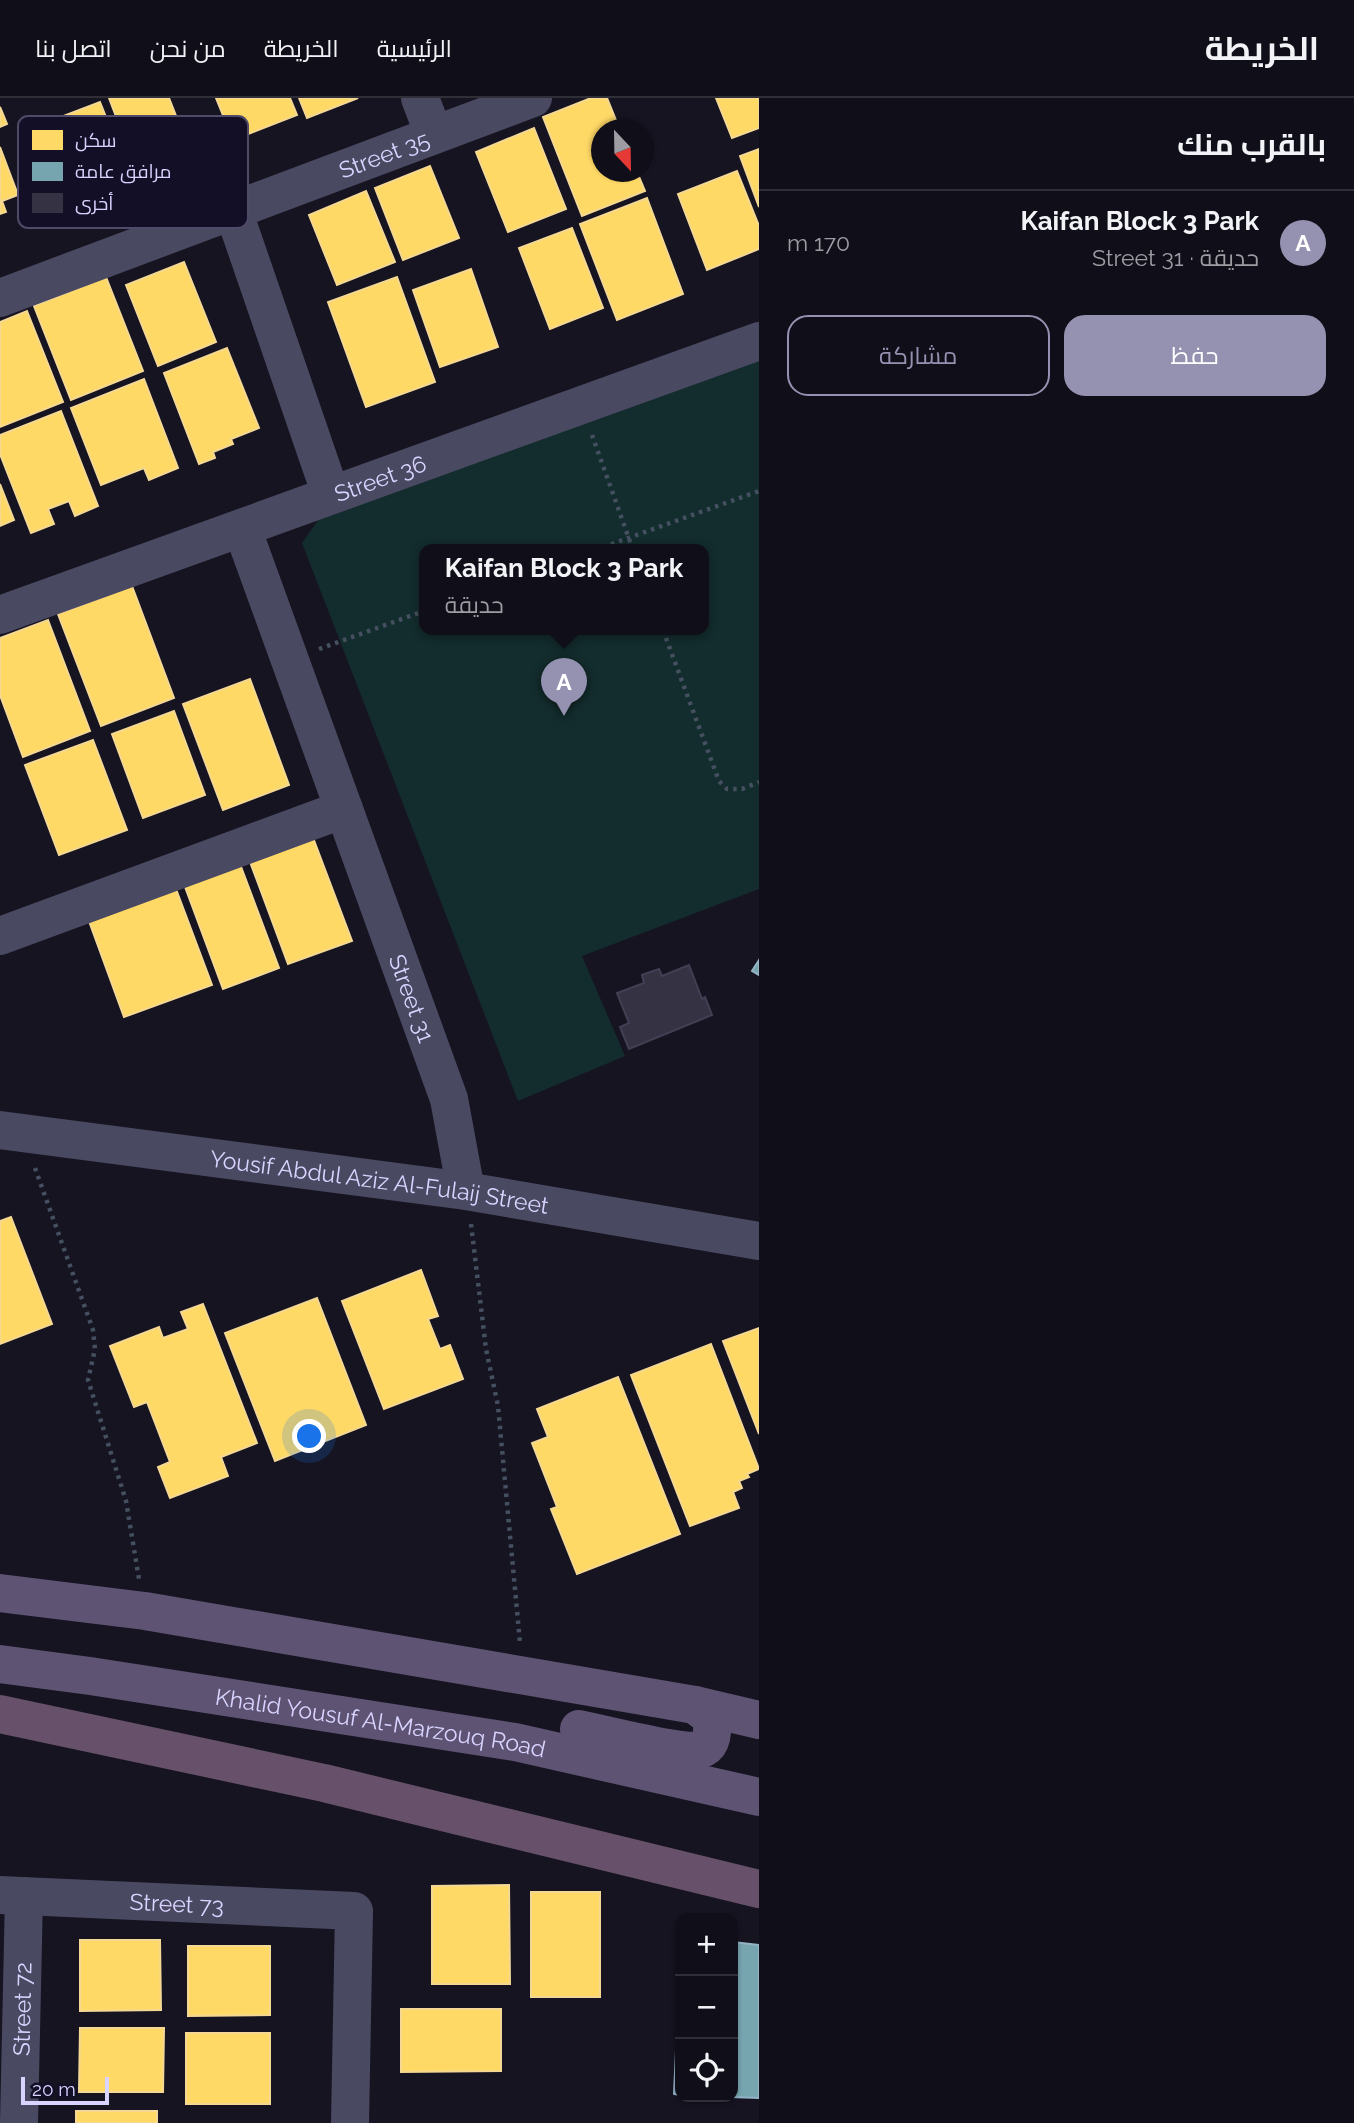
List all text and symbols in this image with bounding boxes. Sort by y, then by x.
text: الخريطة [1205,29,1319,68]
text: اتصل بنا [35,34,112,63]
text: من نحن [150,34,226,63]
text: الخريطة [264,34,339,63]
text: الرئيسية [377,34,452,63]
legend [18,116,248,228]
north arrow [591,119,654,182]
street label: Street 35 [335,125,433,183]
text: بالقرب منك [1177,127,1326,162]
text: سكن [75,129,117,152]
text: مرافق عامة [75,160,171,184]
text: أخرى [75,192,113,215]
text: Kaifan Block 3 Park [1020,206,1259,236]
text: 170 m [787,229,850,256]
text: A [1295,229,1311,256]
text: حديقة · Street 31 [1092,244,1259,271]
button: مشاركة [787,315,1050,396]
button: حفظ [1064,315,1326,396]
street label: Street 36 [330,449,430,507]
popup [419,544,709,635]
text: Kaifan Block 3 Park [445,553,683,583]
text: حديقة [445,591,504,618]
pin: A [541,658,587,716]
street label: Street 31 [384,950,441,1046]
street label: Yousif Abdul Aziz Al-Fulaij Street [209,1144,551,1218]
your location [292,1419,326,1453]
street label: Khalid Yousuf Al-Marzouq Road [214,1682,548,1762]
street label: Street 73 [129,1887,225,1919]
map controls [675,1913,738,2102]
button: + [675,1913,738,1976]
street label: Street 72 [7,1962,36,2056]
button: − [675,1976,738,2039]
button: locate [675,2039,738,2102]
scale bar [21,2074,108,2106]
text: 20 m [32,2078,76,2100]

